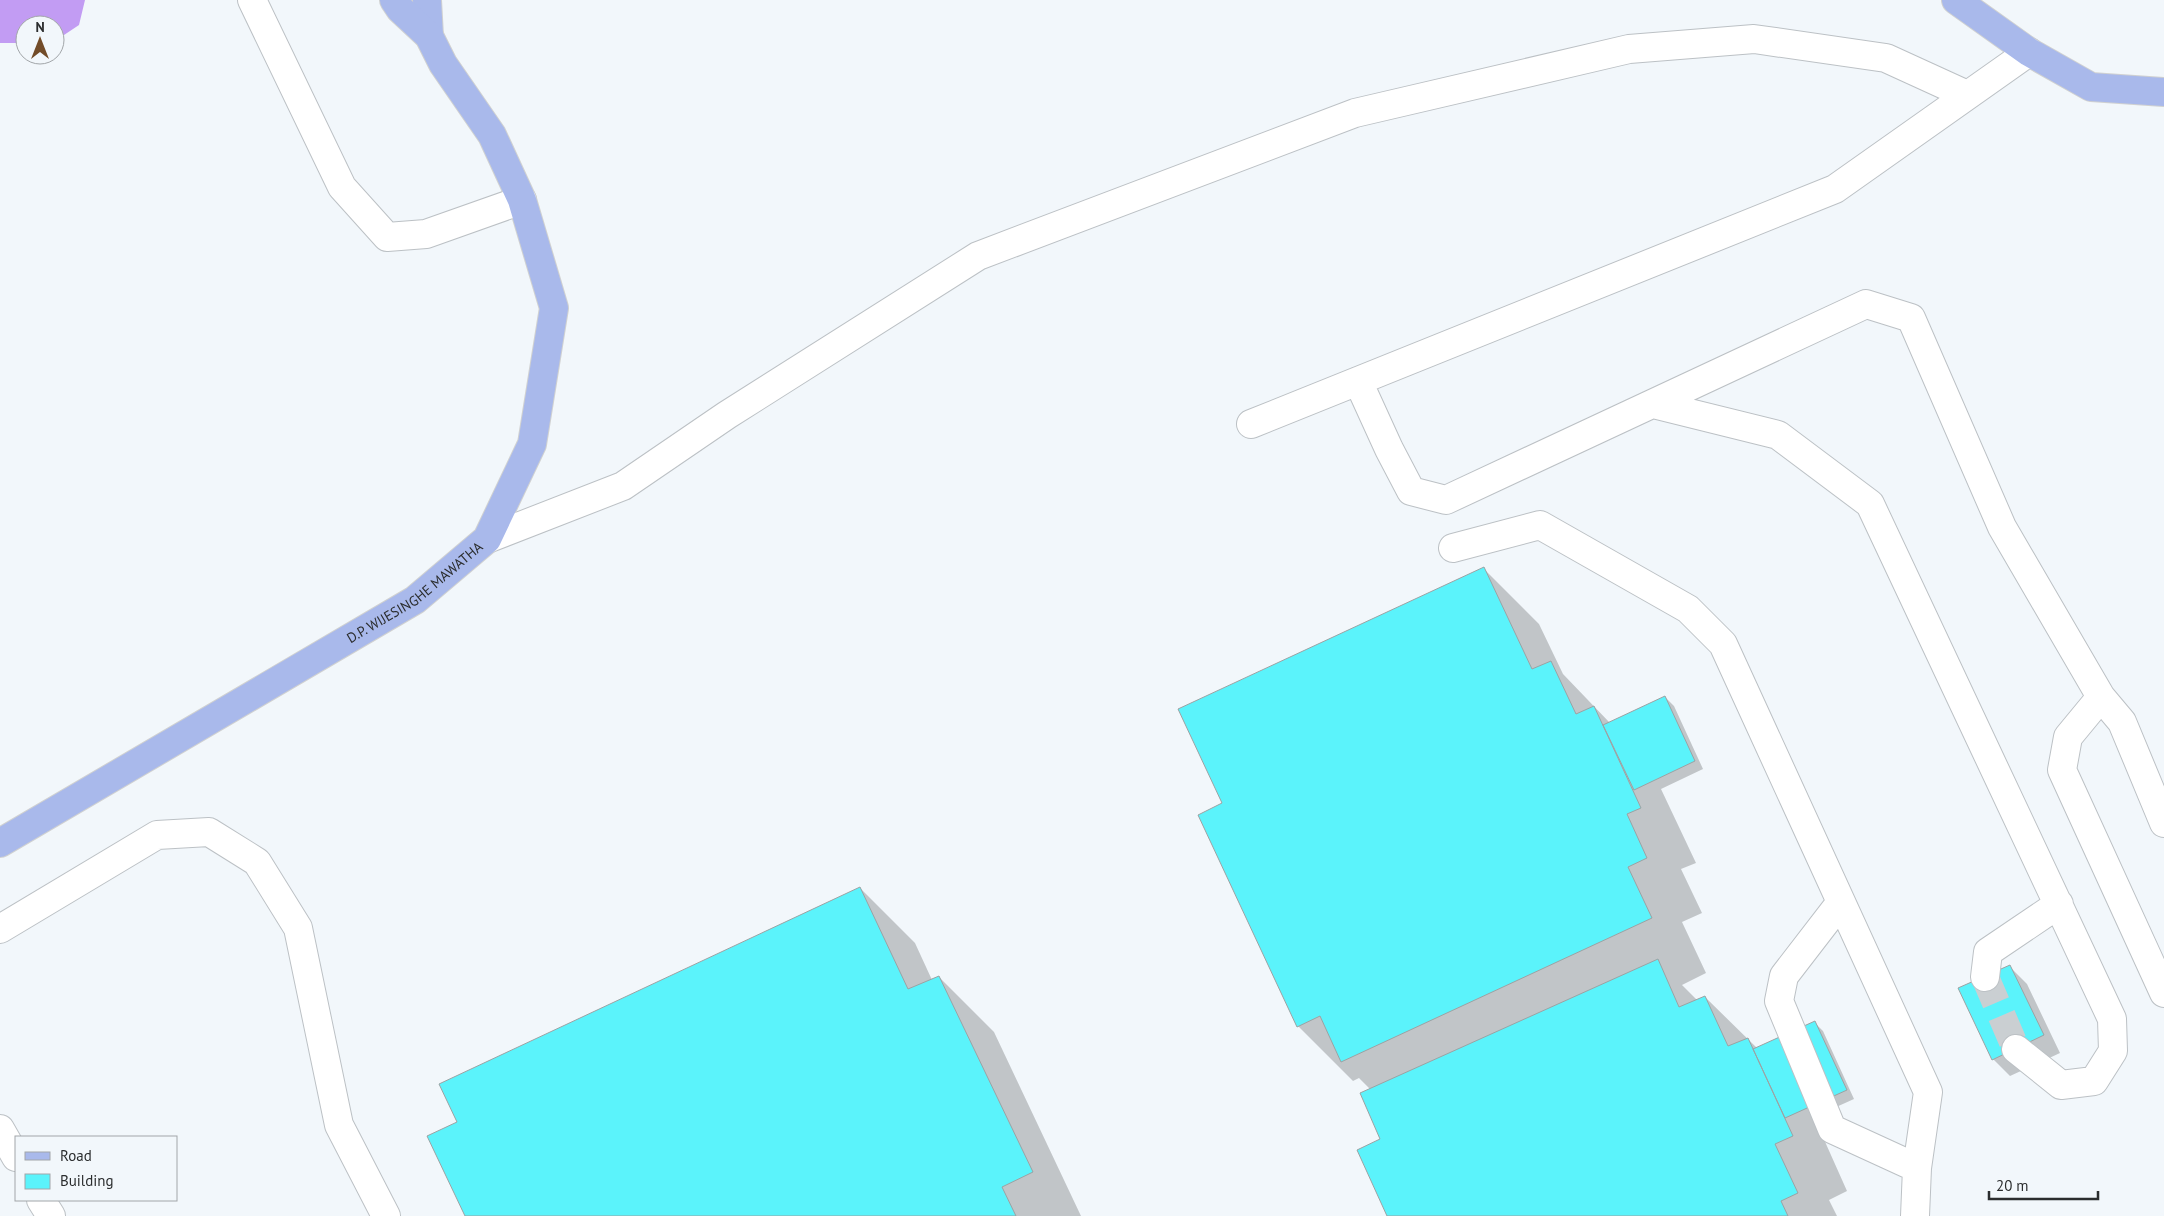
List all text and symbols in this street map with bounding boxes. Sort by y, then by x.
north arrow [15,15,65,65]
text: N [35,18,45,36]
street label: D.P. WIJESINGHE MAWATHA [343,537,487,647]
legend [15,1136,178,1201]
text: Road [60,1146,92,1165]
scale bar [1989,1168,2098,1200]
text: Building [60,1171,114,1190]
text: 20 m [1996,1176,2029,1195]

